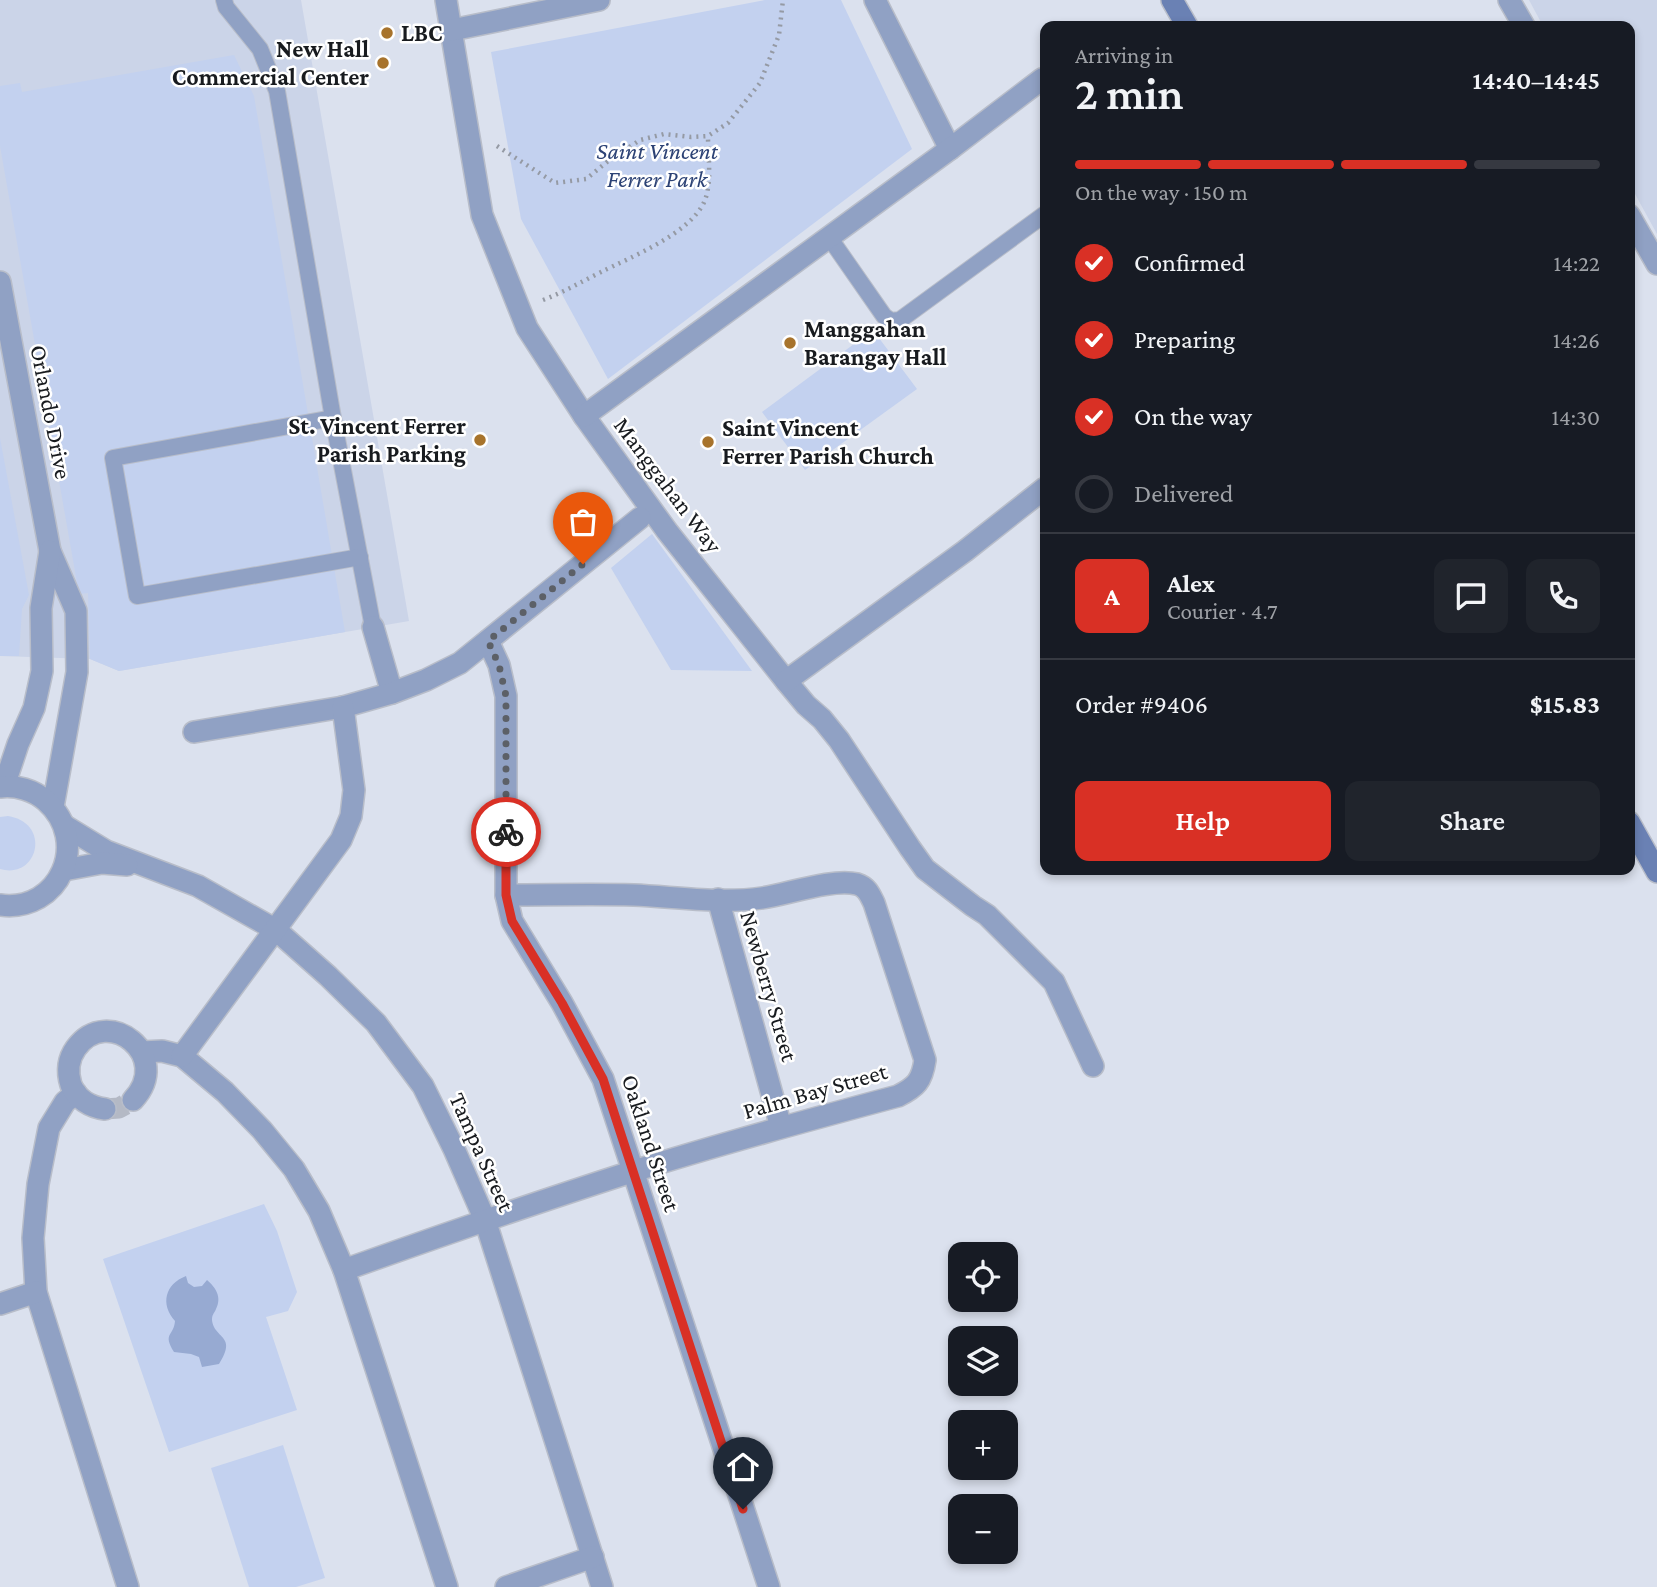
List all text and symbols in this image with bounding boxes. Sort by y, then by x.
place label: LBC [401,19,443,46]
marker: LBC [379,25,395,41]
place label: New Hall Commercial Center [172,35,369,90]
text: Arriving in [1075,42,1173,68]
marker: New Hall Commercial Center [375,55,391,71]
text: 14:40–14:45 [1473,66,1600,95]
text: 2 min [1075,68,1183,119]
park label: Saint Vincent Ferrer Park [596,137,719,192]
text: On the way · 150 m [1075,179,1248,205]
icon: check [1075,244,1113,282]
text: Confirmed [1134,248,1245,277]
text: 14:22 [1554,250,1600,276]
place label: Manggahan Barangay Hall [804,315,946,370]
icon: check [1075,321,1113,359]
text: Preparing [1134,325,1235,354]
text: 14:26 [1553,327,1600,353]
marker: Manggahan Barangay Hall [782,335,798,351]
street label: Orlando Drive [25,343,78,481]
icon: check [1075,398,1113,436]
text: On the way [1134,402,1252,431]
text: 14:30 [1551,404,1600,430]
place label: St. Vincent Ferrer Parish Parking [288,412,466,467]
street label: Manggahan Way [609,412,729,558]
place label: Saint Vincent Ferrer Parish Church [722,414,934,469]
marker: St. Vincent Ferrer Parish Parking [472,432,488,448]
marker: Saint Vincent Ferrer Parish Church [700,434,716,450]
text: Delivered [1134,479,1233,508]
pin [553,492,613,564]
icon: bag [564,503,602,541]
button: chat [1434,559,1508,633]
button: phone [1526,559,1600,633]
text: Alex [1167,569,1215,598]
text: A [1104,582,1120,611]
text: Courier · 4.7 [1167,598,1278,624]
text: Order #9406 [1075,690,1208,719]
text: $15.83 [1530,690,1600,719]
button: Help [1075,781,1331,861]
button: Share [1345,781,1600,861]
courier [471,797,541,867]
icon: bike [487,813,525,851]
street label: Newberry Street [735,907,804,1065]
street label: Palm Bay Street [740,1057,891,1124]
street label: Oakland Street [617,1071,687,1216]
street label: Tampa Street [444,1088,521,1216]
map controls [948,1242,1018,1564]
button: locate [948,1242,1018,1312]
button: layers [948,1326,1018,1396]
button: + [948,1410,1018,1480]
pin [713,1437,773,1509]
icon: home [724,1448,762,1486]
button: − [948,1494,1018,1564]

